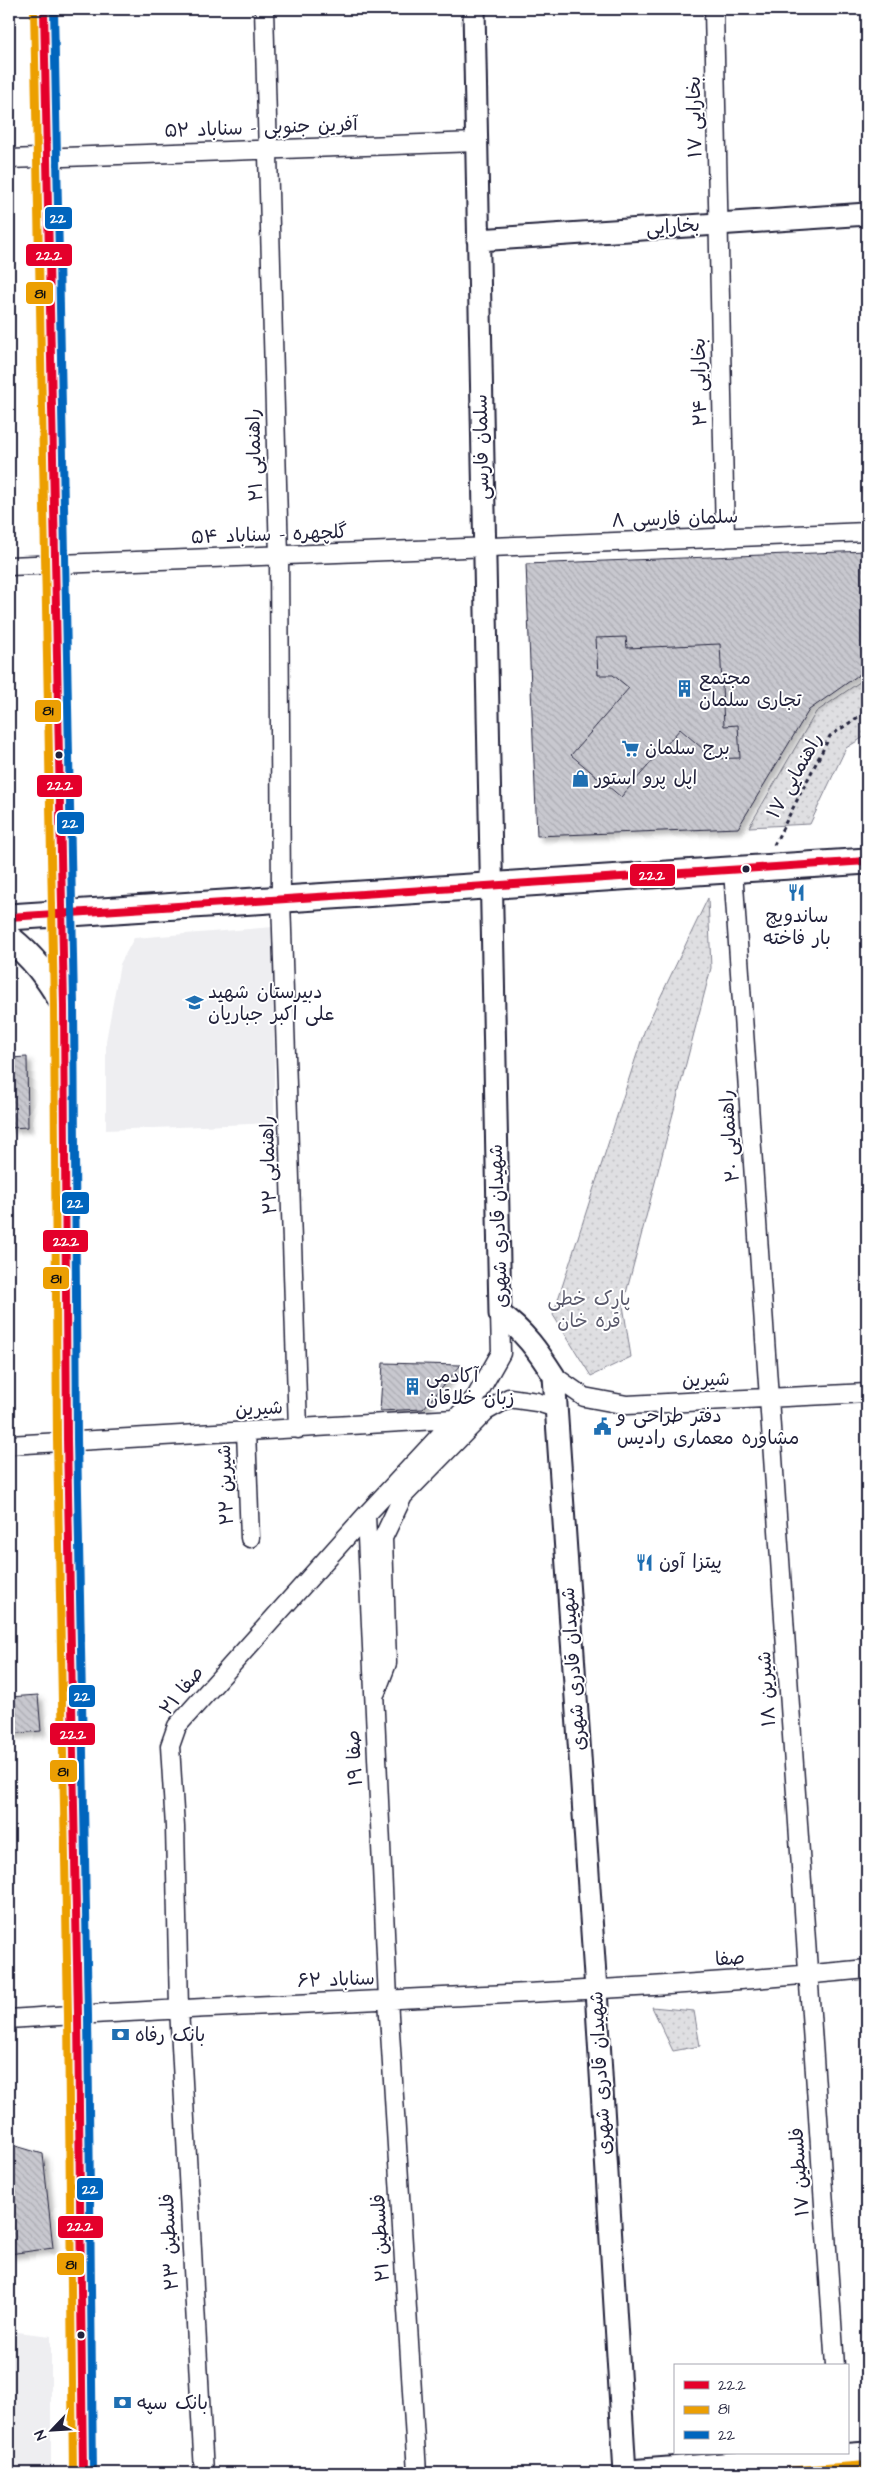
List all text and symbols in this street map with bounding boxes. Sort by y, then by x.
street label: بخارایی ۱۷ [681,76,709,158]
street label: آفرین جنوبی - سناباد ۵۲ [164,111,360,145]
line badge: 22 [44,206,73,230]
text: 22 [49,209,67,229]
street label: بخارایی [645,212,701,242]
line badge: 22.2 [25,243,73,267]
text: 22.2 [35,246,63,266]
line badge: 81 [25,281,54,305]
text: 81 [35,284,46,304]
street label: بخارایی ۲۴ [686,338,714,426]
street label: سلمان فارسی [468,394,496,500]
street label: راهنمایی ۲۱ [240,408,270,502]
street label: سلمان فارسی ۸ [611,503,739,535]
street label: گلچهره - سناباد ۵۴ [190,519,348,551]
place label: مجتمع تجاری سلمان [699,665,802,714]
building icon: مجتمع تجاری سلمان [675,679,695,699]
line badge: 81 [34,699,62,723]
text: 81 [43,701,54,721]
street label: راهنمایی ۱۷ [760,728,830,824]
place label: برج سلمان [645,735,730,762]
supermarket icon: برج سلمان [621,738,641,758]
unlabelled marker [54,750,64,760]
place label: اپل پرو استور [593,765,697,792]
shop icon: اپل پرو استور [571,768,591,788]
line badge: 22.2 [36,774,83,798]
text: 22.2 [46,776,74,796]
line badge: 22 [56,811,85,835]
text: 22 [61,814,79,834]
line badge: 22.2 [629,863,676,887]
unlabelled marker [741,864,751,874]
text: 22.2 [638,866,666,886]
restaurant icon: ساندویچ بار فاخته [787,883,807,903]
place label: ساندویچ بار فاخته [763,903,831,952]
place label: دبیرستان شهید علی اکبر جباریان [208,979,334,1028]
school or university icon: دبیرستان شهید علی اکبر جباریان [184,993,204,1013]
street label: راهنمایی ۲۰ [713,1089,747,1183]
street label: راهنمایی ۲۲ [254,1115,284,1215]
street label: شهیدان قادری شهری [483,1144,515,1308]
line badge: 22 [61,1191,90,1215]
text: 22 [66,1194,84,1214]
line badge: 22.2 [42,1229,89,1253]
text: 22.2 [52,1232,80,1252]
line badge: 81 [42,1266,70,1290]
text: 81 [51,1269,62,1289]
park label: پارک خطی قره خان [548,1286,631,1335]
place label: آکادمی زبان خلاقان [426,1363,514,1412]
street label: شیرین [682,1366,730,1394]
building icon: آکادمی زبان خلاقان [402,1377,422,1397]
street label: شیرین [234,1394,284,1424]
place label: دفتر طراحی و مشاوره معماری رادیس [615,1403,799,1452]
public building icon: دفتر طراحی و مشاوره معماری رادیس [593,1417,613,1437]
street label: شیرین ۲۲ [211,1444,241,1526]
place label: پیتزا آون [659,1549,722,1576]
restaurant icon: پیتزا آون [635,1552,655,1572]
street label: شهیدان قادری شهری [555,1586,593,1752]
street label: شیرین ۱۸ [751,1650,783,1728]
street label: صفا ۲۱ [154,1660,210,1722]
line badge: 22 [68,1684,96,1708]
text: 22 [73,1687,91,1707]
line badge: 22.2 [49,1722,96,1746]
text: 22.2 [59,1725,87,1745]
street label: صفا ۱۹ [340,1729,370,1787]
line badge: 81 [49,1759,78,1783]
text: 81 [58,1762,69,1782]
street label: صفا [714,1944,746,1974]
street label: سناباد ۶۲ [297,1965,375,1995]
street label: شهیدان قادری شهری [583,1990,619,2156]
place label: بانک رفاه [135,2022,205,2049]
bank icon: بانک رفاه [111,2025,131,2045]
street label: فلسطین ۱۷ [783,2127,817,2217]
line badge: 22 [76,2177,104,2201]
text: 22 [81,2180,99,2200]
street label: فلسطین ۲۳ [154,2193,186,2291]
street label: فلسطین ۲۱ [365,2193,397,2283]
line badge: 22.2 [57,2215,104,2239]
text: 22.2 [66,2217,94,2237]
line badge: 81 [56,2252,85,2276]
text: 81 [66,2255,77,2275]
unlabelled marker [76,2330,86,2340]
legend [674,2364,848,2454]
text: 22.2 [718,2375,746,2396]
place label: بانک سپه [137,2390,208,2417]
bank icon: بانک سپه [113,2393,133,2413]
text: 81 [718,2399,730,2420]
north arrow [28,2404,78,2454]
text: 22 [718,2425,736,2446]
text: N [30,2427,52,2443]

